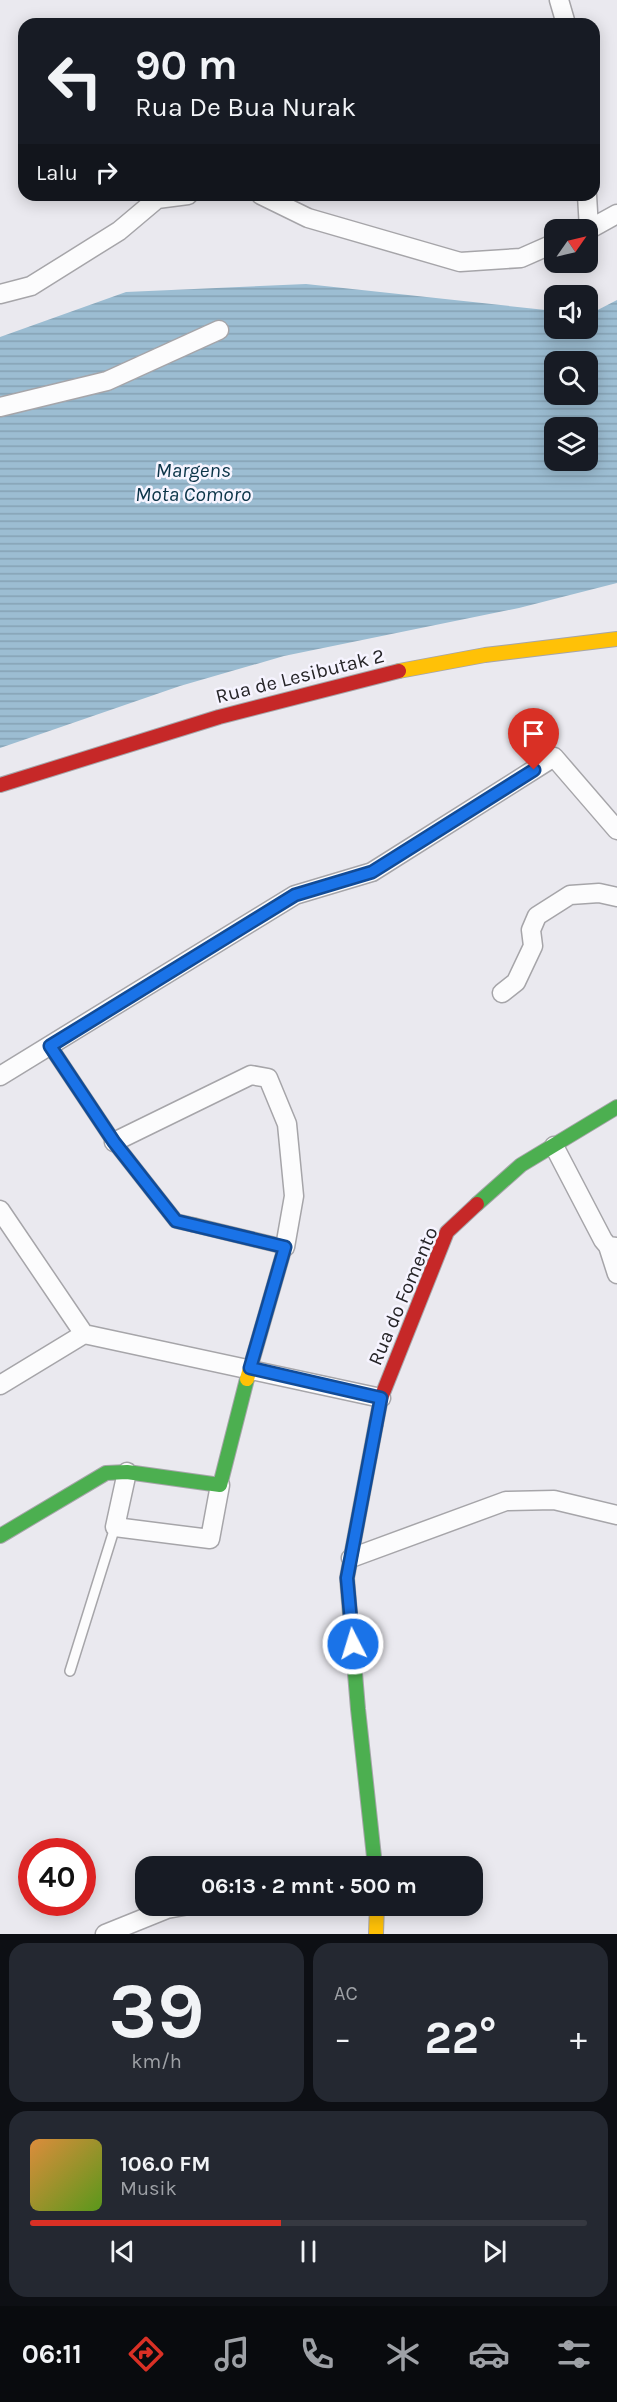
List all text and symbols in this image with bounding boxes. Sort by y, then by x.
text: 90 m [135,40,238,90]
icon: left [36,42,114,120]
text: Rua De Bua Nurak [135,91,356,123]
icon: right [90,156,123,189]
text: Lalu [36,160,78,186]
north arrow [544,219,598,273]
map controls [544,219,598,471]
button: sound [544,285,598,339]
button: search [544,351,598,405]
button: layers [544,417,598,471]
water label: Margens Mota Comoro [135,458,252,506]
street label: Rua de Lesibutak 2 [213,644,387,708]
pin [508,708,559,770]
icon: arrive [517,717,550,750]
street label: Rua do Fomento [364,1223,442,1369]
position arrow [321,1612,385,1676]
speed limit sign: 40 [18,1838,96,1916]
text: 06:13 · 2 mnt · 500 m [201,1873,417,1899]
text: 39 [108,1965,205,2057]
text: AC [334,1982,358,2005]
text: 22° [425,2012,496,2064]
text: − [334,2019,351,2057]
text: + [570,2019,587,2057]
text: km/h [131,2050,182,2073]
text: 106.0 FM [120,2151,211,2177]
text: Musik [120,2177,177,2200]
icon: previous [106,2235,139,2268]
icon: pause [292,2235,325,2268]
icon: next [478,2235,511,2268]
icon: directions [125,2333,167,2375]
icon: music [211,2333,253,2375]
icon: phone [296,2333,338,2375]
icon: climate [382,2333,424,2375]
icon: car [468,2333,510,2375]
icon: filters [553,2333,595,2375]
text: 06:11 [22,2338,82,2370]

